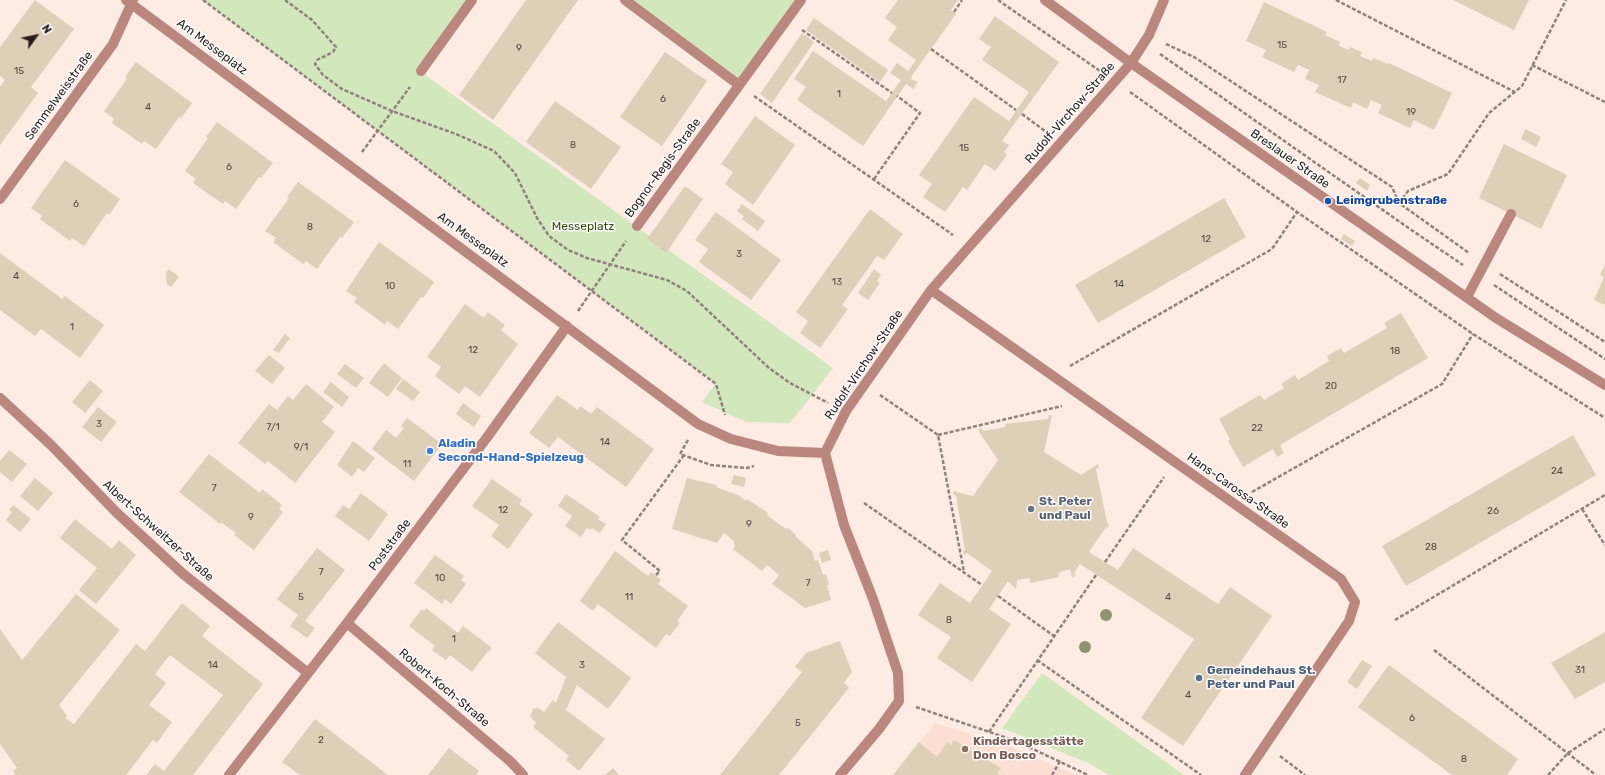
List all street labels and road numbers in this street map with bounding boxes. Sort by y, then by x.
street label: Am Messeplatz [174,16,250,78]
street label: Semmelweisstraße [22,49,96,143]
street label: Rudolf-Virchow-Straße [1022,59,1118,167]
street label: Bognor-Regis-Straße [622,116,704,220]
street label: Breslauer Straße [1248,126,1332,192]
street label: Am Messeplatz [435,209,511,271]
street label: Rudolf-Virchow-Straße [822,307,906,423]
street label: Hans-Carossa-Straße [1184,450,1292,532]
street label: Albert-Schweitzer-Straße [100,477,216,585]
street label: Poststraße [366,516,414,574]
street label: Robert-Koch-Straße [396,646,492,730]

